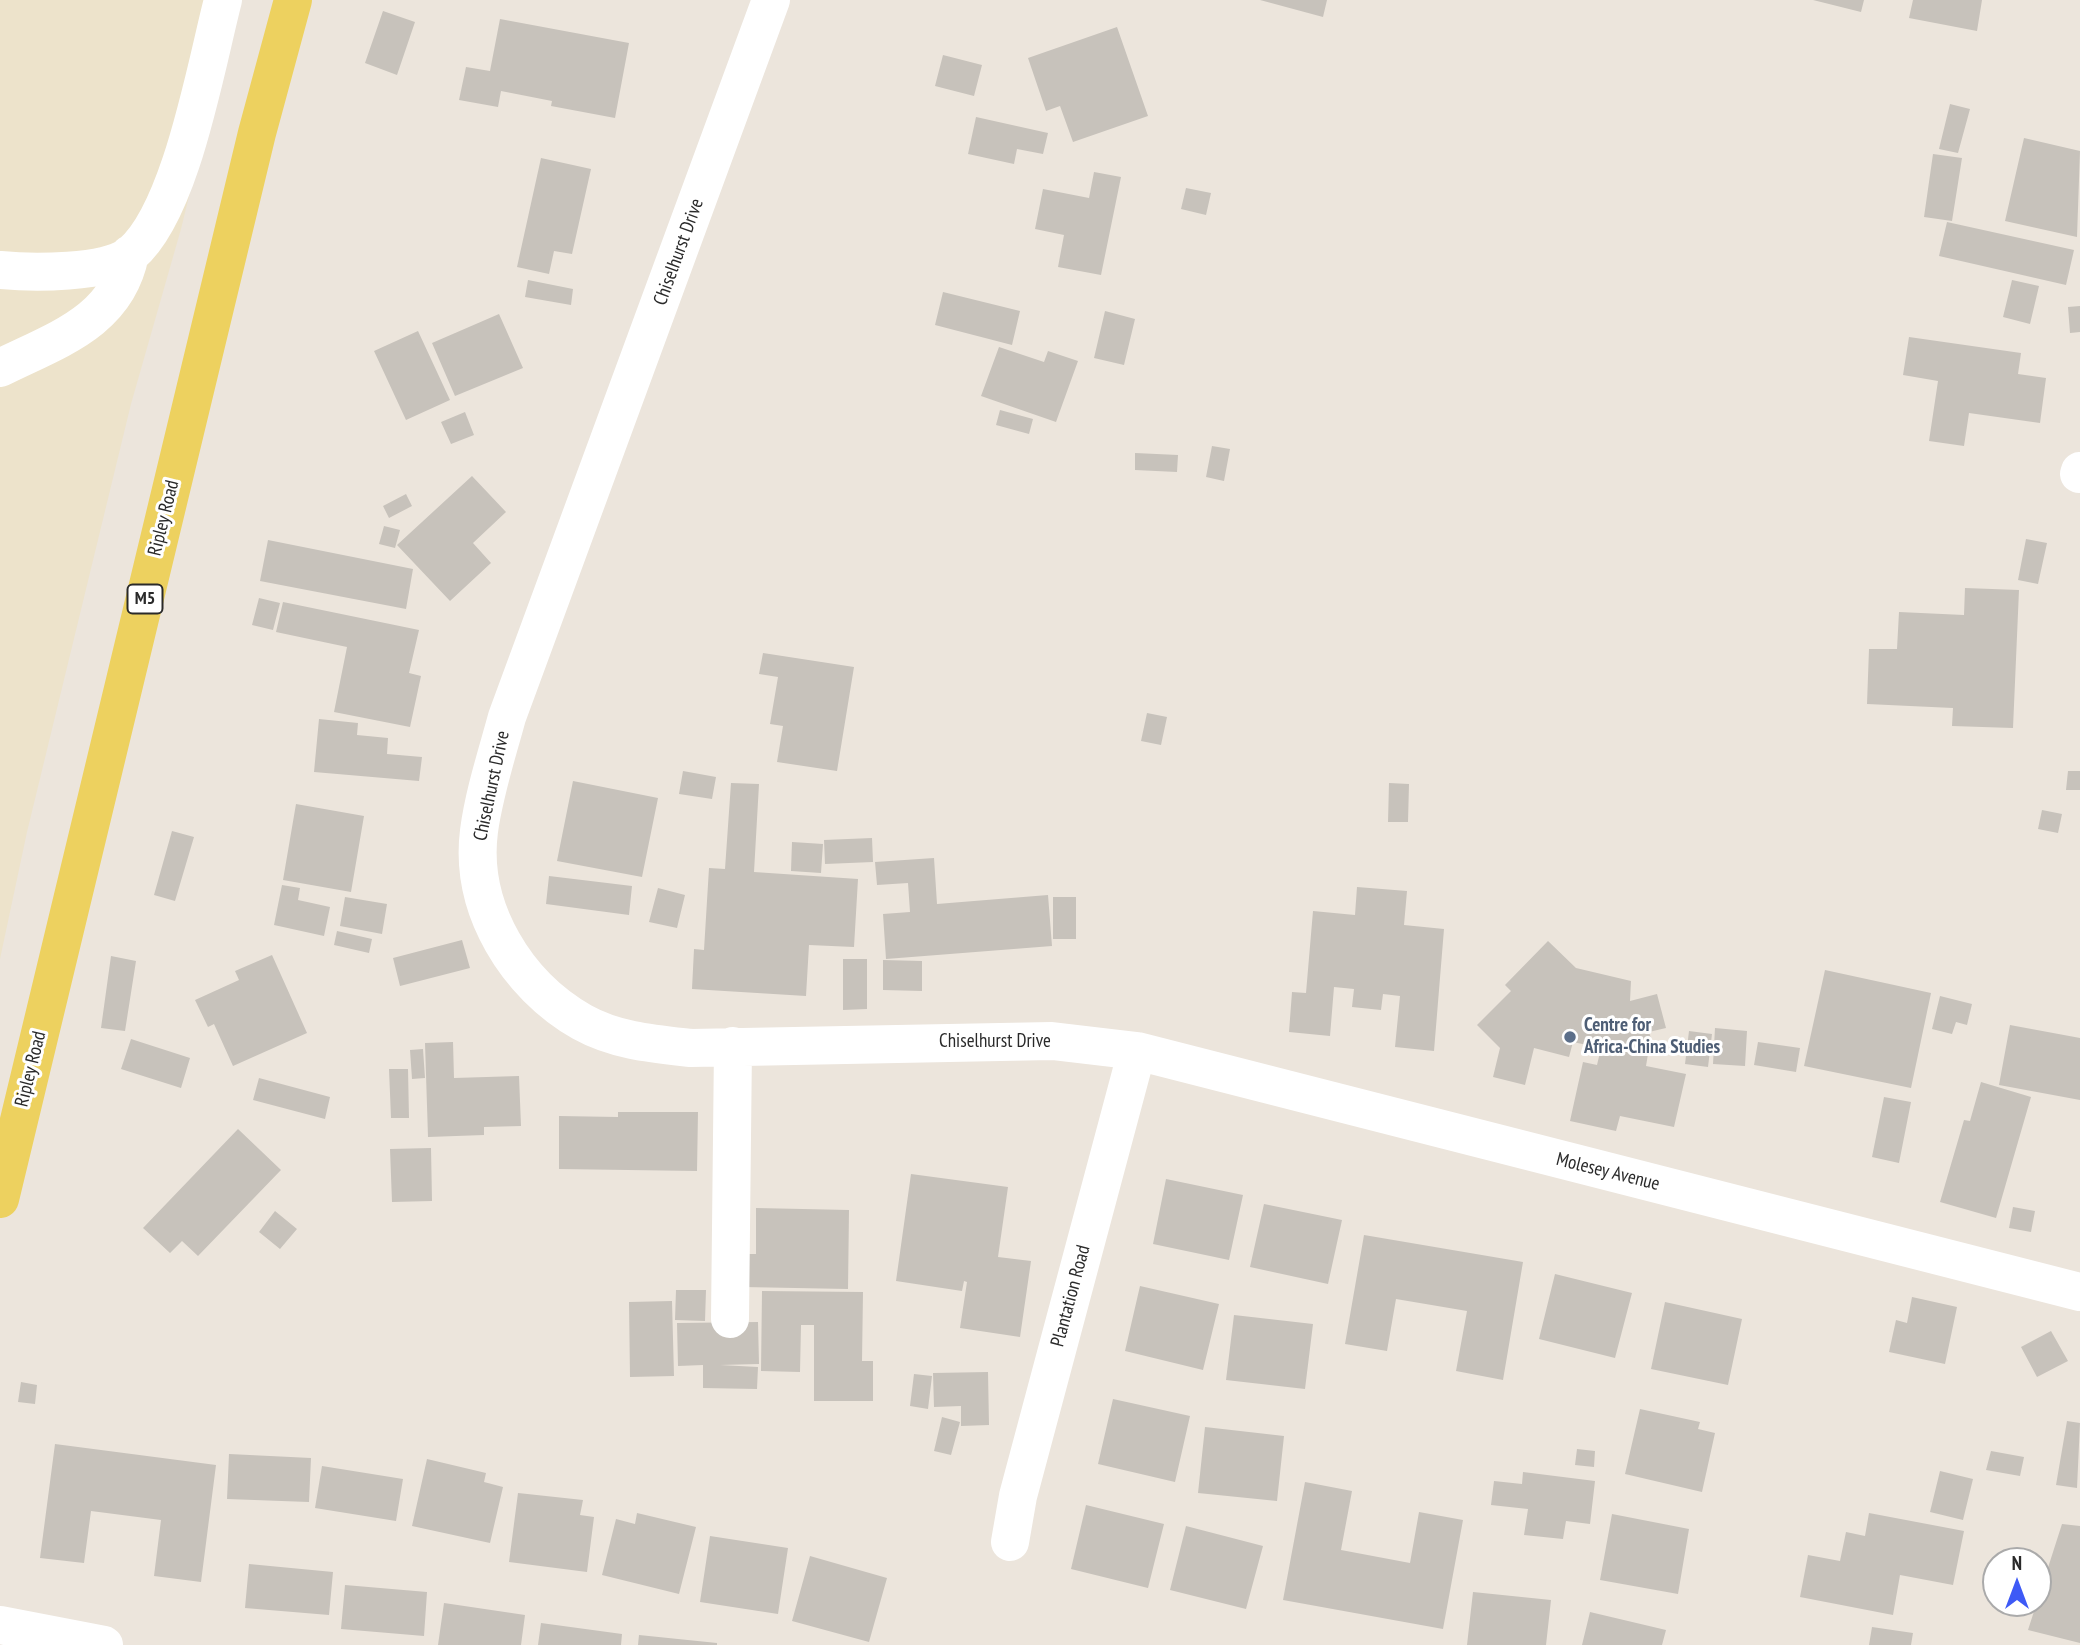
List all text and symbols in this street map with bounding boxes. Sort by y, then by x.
street label: Chiselhurst Drive [649,196,709,308]
street label: Ripley Road [144,478,184,558]
road number: M5 [128,584,162,614]
street label: Chiselhurst Drive [469,729,515,843]
place label: Centre for Africa-China Studies [1584,1015,1720,1059]
street label: Ripley Road [11,1029,51,1109]
marker: Centre for Africa-China Studies [1562,1029,1578,1045]
street label: Chiselhurst Drive [939,1031,1051,1053]
street label: Molesey Avenue [1554,1148,1662,1196]
street label: Plantation Road [1047,1243,1095,1349]
north arrow [1982,1547,2052,1617]
text: N [2012,1551,2022,1575]

